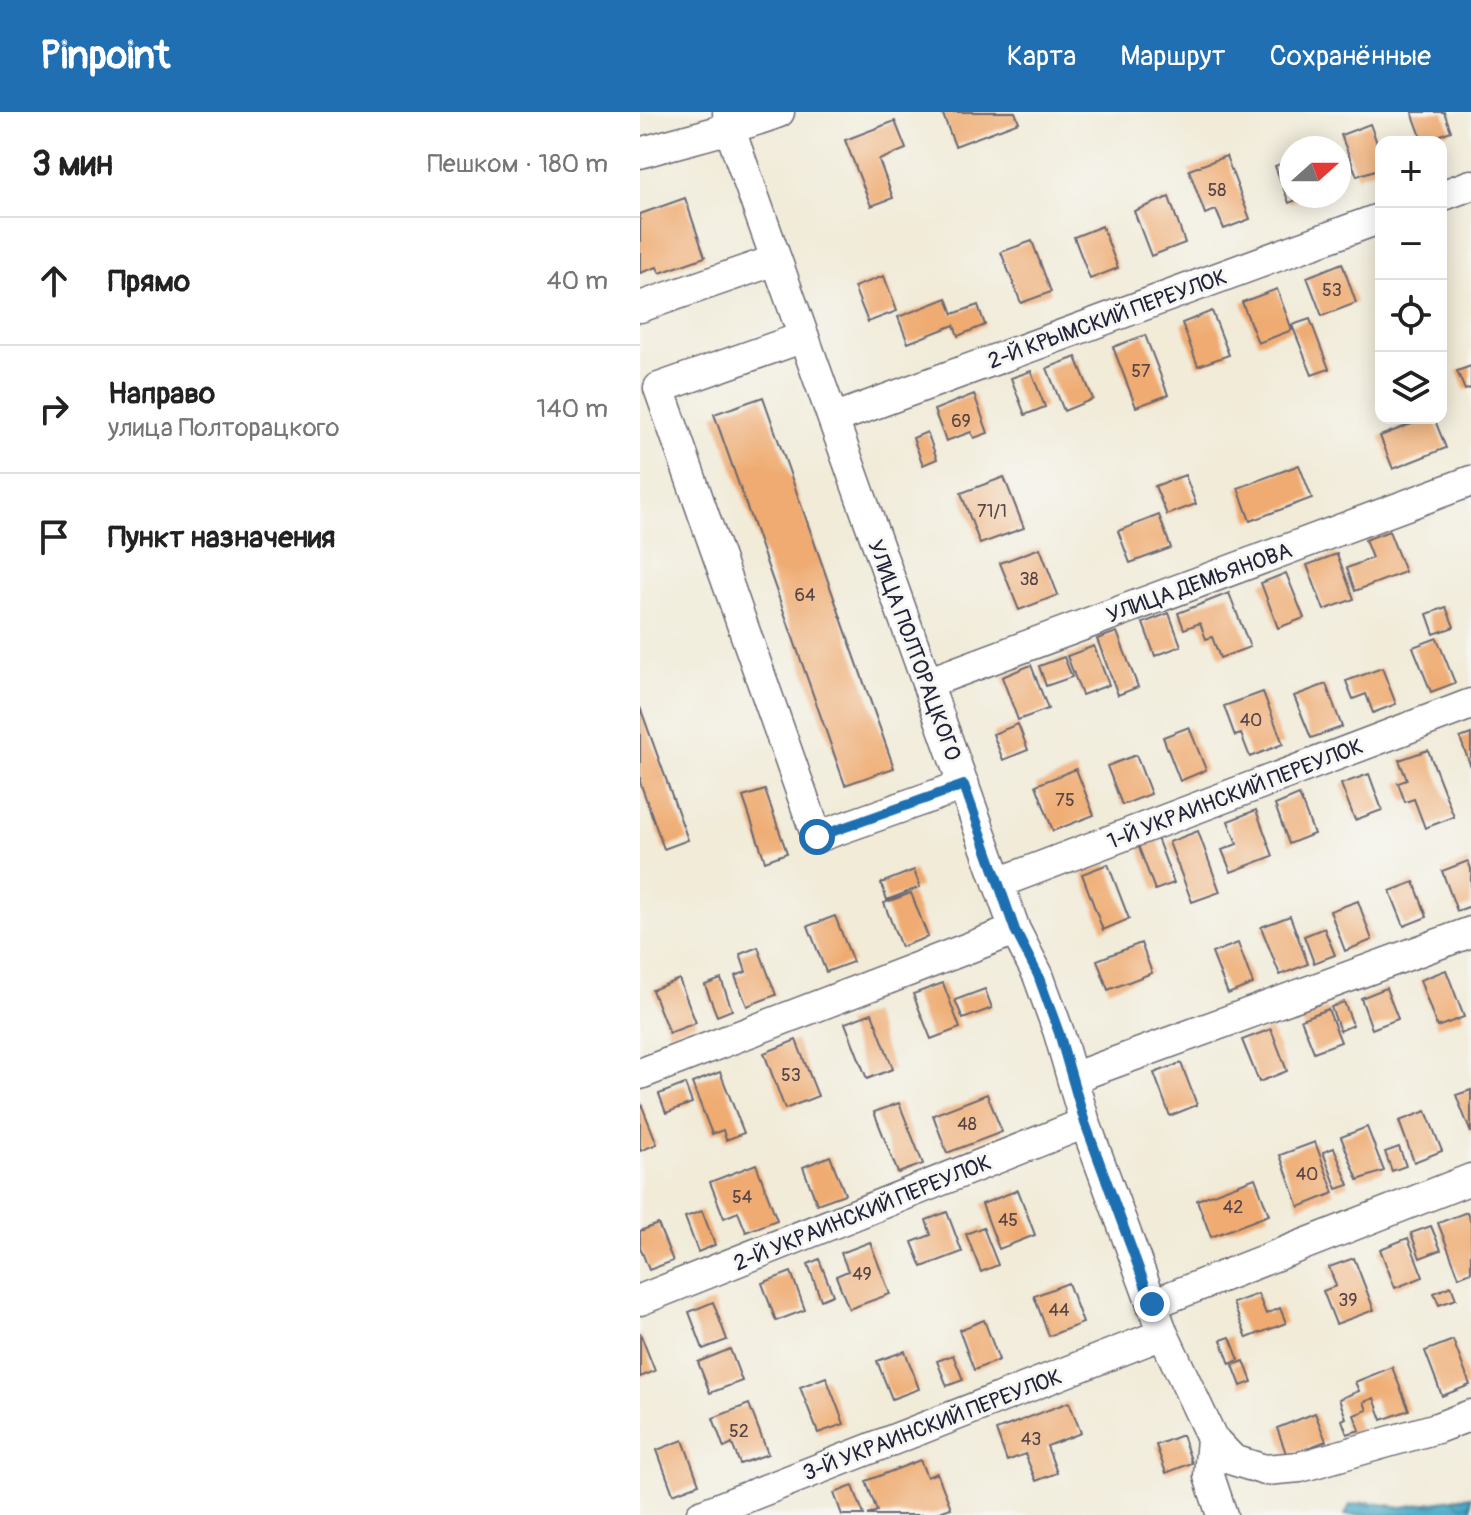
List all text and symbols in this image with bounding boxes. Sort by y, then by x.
text: Pinpoint [40,32,170,80]
text: Карта [1007,39,1076,74]
text: Маршрут [1120,39,1226,74]
text: Сохранённые [1270,39,1431,74]
north arrow [1279,136,1351,208]
map controls [1375,136,1447,424]
button: + [1375,136,1447,208]
text: 3 мин [32,143,113,186]
text: Пешком · 180 m [427,148,608,180]
house number: 58 [1208,179,1226,202]
button: − [1375,208,1447,280]
icon: ahead [32,259,76,303]
text: Прямо [108,263,190,300]
street label: 2-Й КРЫМСКИЙ ПЕРЕУЛОК [984,263,1231,375]
text: 40 m [546,265,608,297]
house number: 53 [1322,279,1342,302]
button: locate [1375,280,1447,352]
button: layers [1375,352,1447,424]
house number: 57 [1131,360,1151,383]
text: Направо [108,375,215,412]
icon: right [32,387,76,431]
text: 140 m [536,393,608,425]
house number: 69 [951,410,971,433]
text: улица Полторацкого [108,412,339,444]
house number: 71/1 [977,500,1007,523]
icon: arrive [32,515,76,559]
text: Пункт назначения [108,519,335,556]
street label: УЛИЦА ПОЛТОРАЦКОГО [861,536,967,765]
street label: УЛИЦА ДЕМЬЯНОВА [1103,536,1296,629]
house number: 38 [1019,568,1039,591]
house number: 64 [795,584,816,607]
house number: 40 [1240,709,1262,732]
street label: 1-Й УКРАИНСКИЙ ПЕРЕУЛОК [1104,732,1367,856]
house number: 75 [1055,789,1075,812]
route start [799,819,835,855]
house number: 53 [781,1064,801,1087]
house number: 48 [957,1113,977,1136]
street label: 2-Й УКРАИНСКИЙ ПЕРЕУЛОК [730,1148,995,1277]
house number: 40 [1296,1163,1318,1186]
house number: 54 [732,1186,753,1209]
house number: 42 [1223,1196,1243,1219]
house number: 45 [998,1209,1018,1232]
house number: 49 [852,1263,872,1286]
route end [1134,1286,1170,1322]
house number: 39 [1338,1289,1358,1312]
house number: 44 [1049,1299,1070,1322]
street label: 3-Й УКРАИНСКИЙ ПЕРЕУЛОК [799,1363,1066,1487]
house number: 52 [729,1420,749,1443]
house number: 43 [1021,1428,1041,1451]

